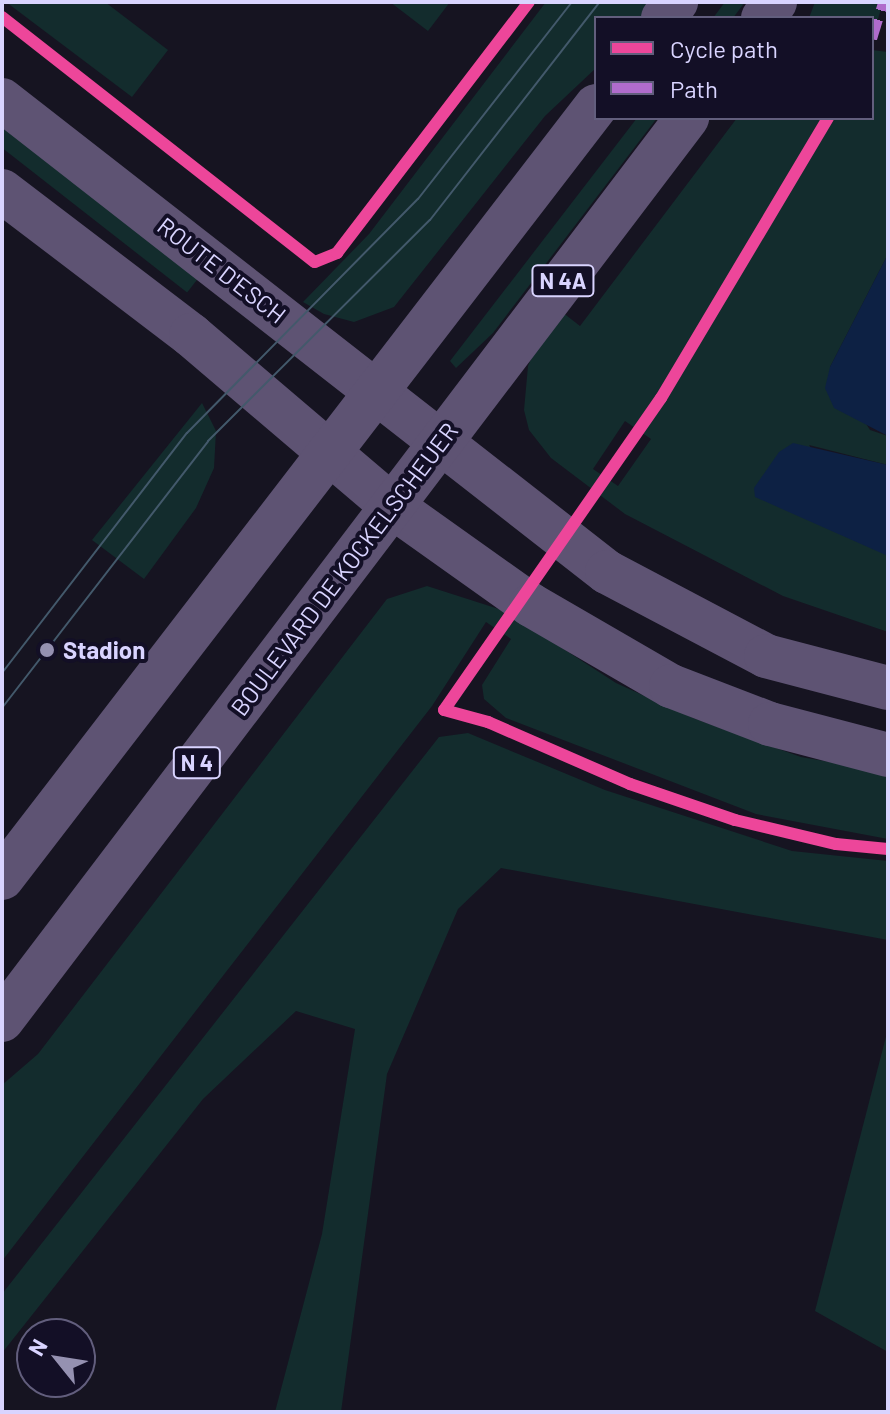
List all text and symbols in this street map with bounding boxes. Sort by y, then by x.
legend [594,16,874,120]
text: Cycle path [670,34,778,63]
text: Path [670,74,718,103]
street label: ROUTE D'ESCH [152,211,292,329]
road number: N 4A [531,263,595,299]
street label: BOULEVARD DE KOCKELSCHEUER [224,417,464,721]
place label: Stadion [63,636,145,664]
marker: Stadion [38,641,56,659]
road number: N 4 [171,745,223,781]
north arrow [16,1318,96,1398]
text: N [22,1334,52,1360]

